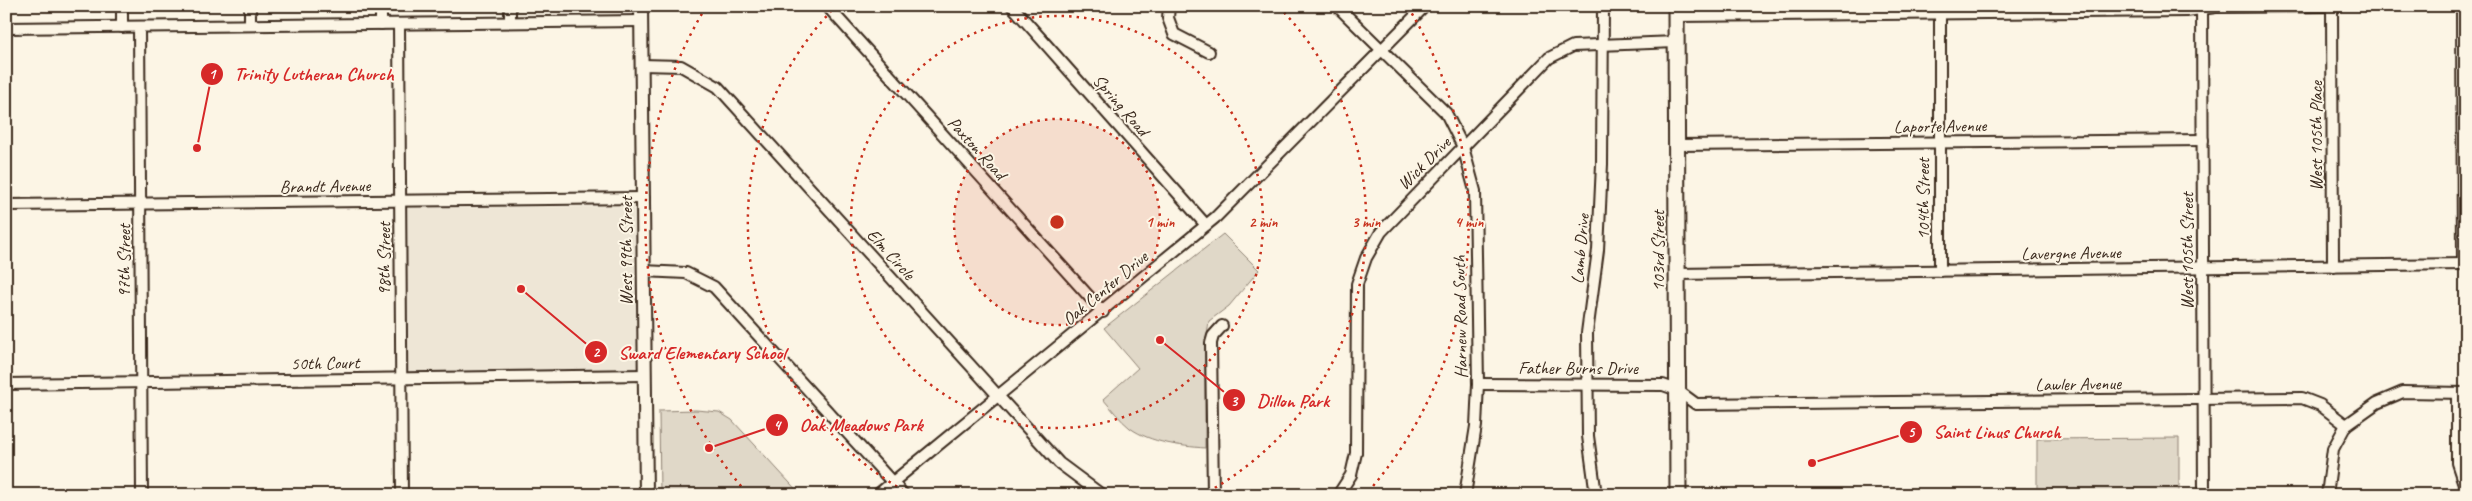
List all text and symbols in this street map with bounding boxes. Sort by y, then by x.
callout: Trinity Lutheran Church [199,57,404,91]
text: Trinity Lutheran Church [234,62,395,86]
text: 1 [209,65,218,84]
street label: Spring Road [1088,70,1156,143]
street label: West 105th Place [2305,80,2327,191]
street label: Paxton Road [943,112,1013,186]
street label: Laporte Avenue [1893,114,1988,138]
street label: Wick Drive [1393,131,1456,194]
street label: 104th Street [1912,156,1934,240]
street label: Brandt Avenue [280,174,372,198]
street label: West 105th Street [2176,190,2198,310]
street label: West 99th Street [615,194,637,305]
street label: 103rd Street [1647,208,1669,292]
street label: Lamb Drive [1566,212,1594,285]
centre of rings [1048,213,1066,231]
text: 1 min [1146,213,1175,232]
text: 2 min [1249,213,1278,232]
text: 3 min [1352,213,1381,232]
text: 4 min [1455,213,1484,232]
street label: 98th Street [373,220,395,296]
street label: 97th Street [113,222,135,298]
street label: Elm Circle [862,224,921,285]
street label: Lavergne Avenue [2021,241,2122,265]
street label: Oak Center Drive [1058,245,1153,330]
street label: Harnew Road South [1448,254,1472,379]
callout: Sward Elementary School [584,335,796,369]
text: Sward Elementary School [618,341,789,365]
text: 2 [593,343,601,362]
street label: 50th Court [290,351,362,375]
street label: Father Burns Drive [1518,357,1639,379]
street label: Lawler Avenue [2035,372,2122,396]
callout: Dillon Park [1222,383,1339,417]
text: Dillon Park [1257,389,1331,413]
text: 3 [1231,392,1239,411]
callout: Oak Meadows Park [764,408,933,442]
text: Oak Meadows Park [799,413,924,437]
callout: Saint Linus Church [1898,415,2072,449]
text: 4 [774,416,783,435]
text: Saint Linus Church [1933,420,2062,444]
text: 5 [1908,423,1916,442]

